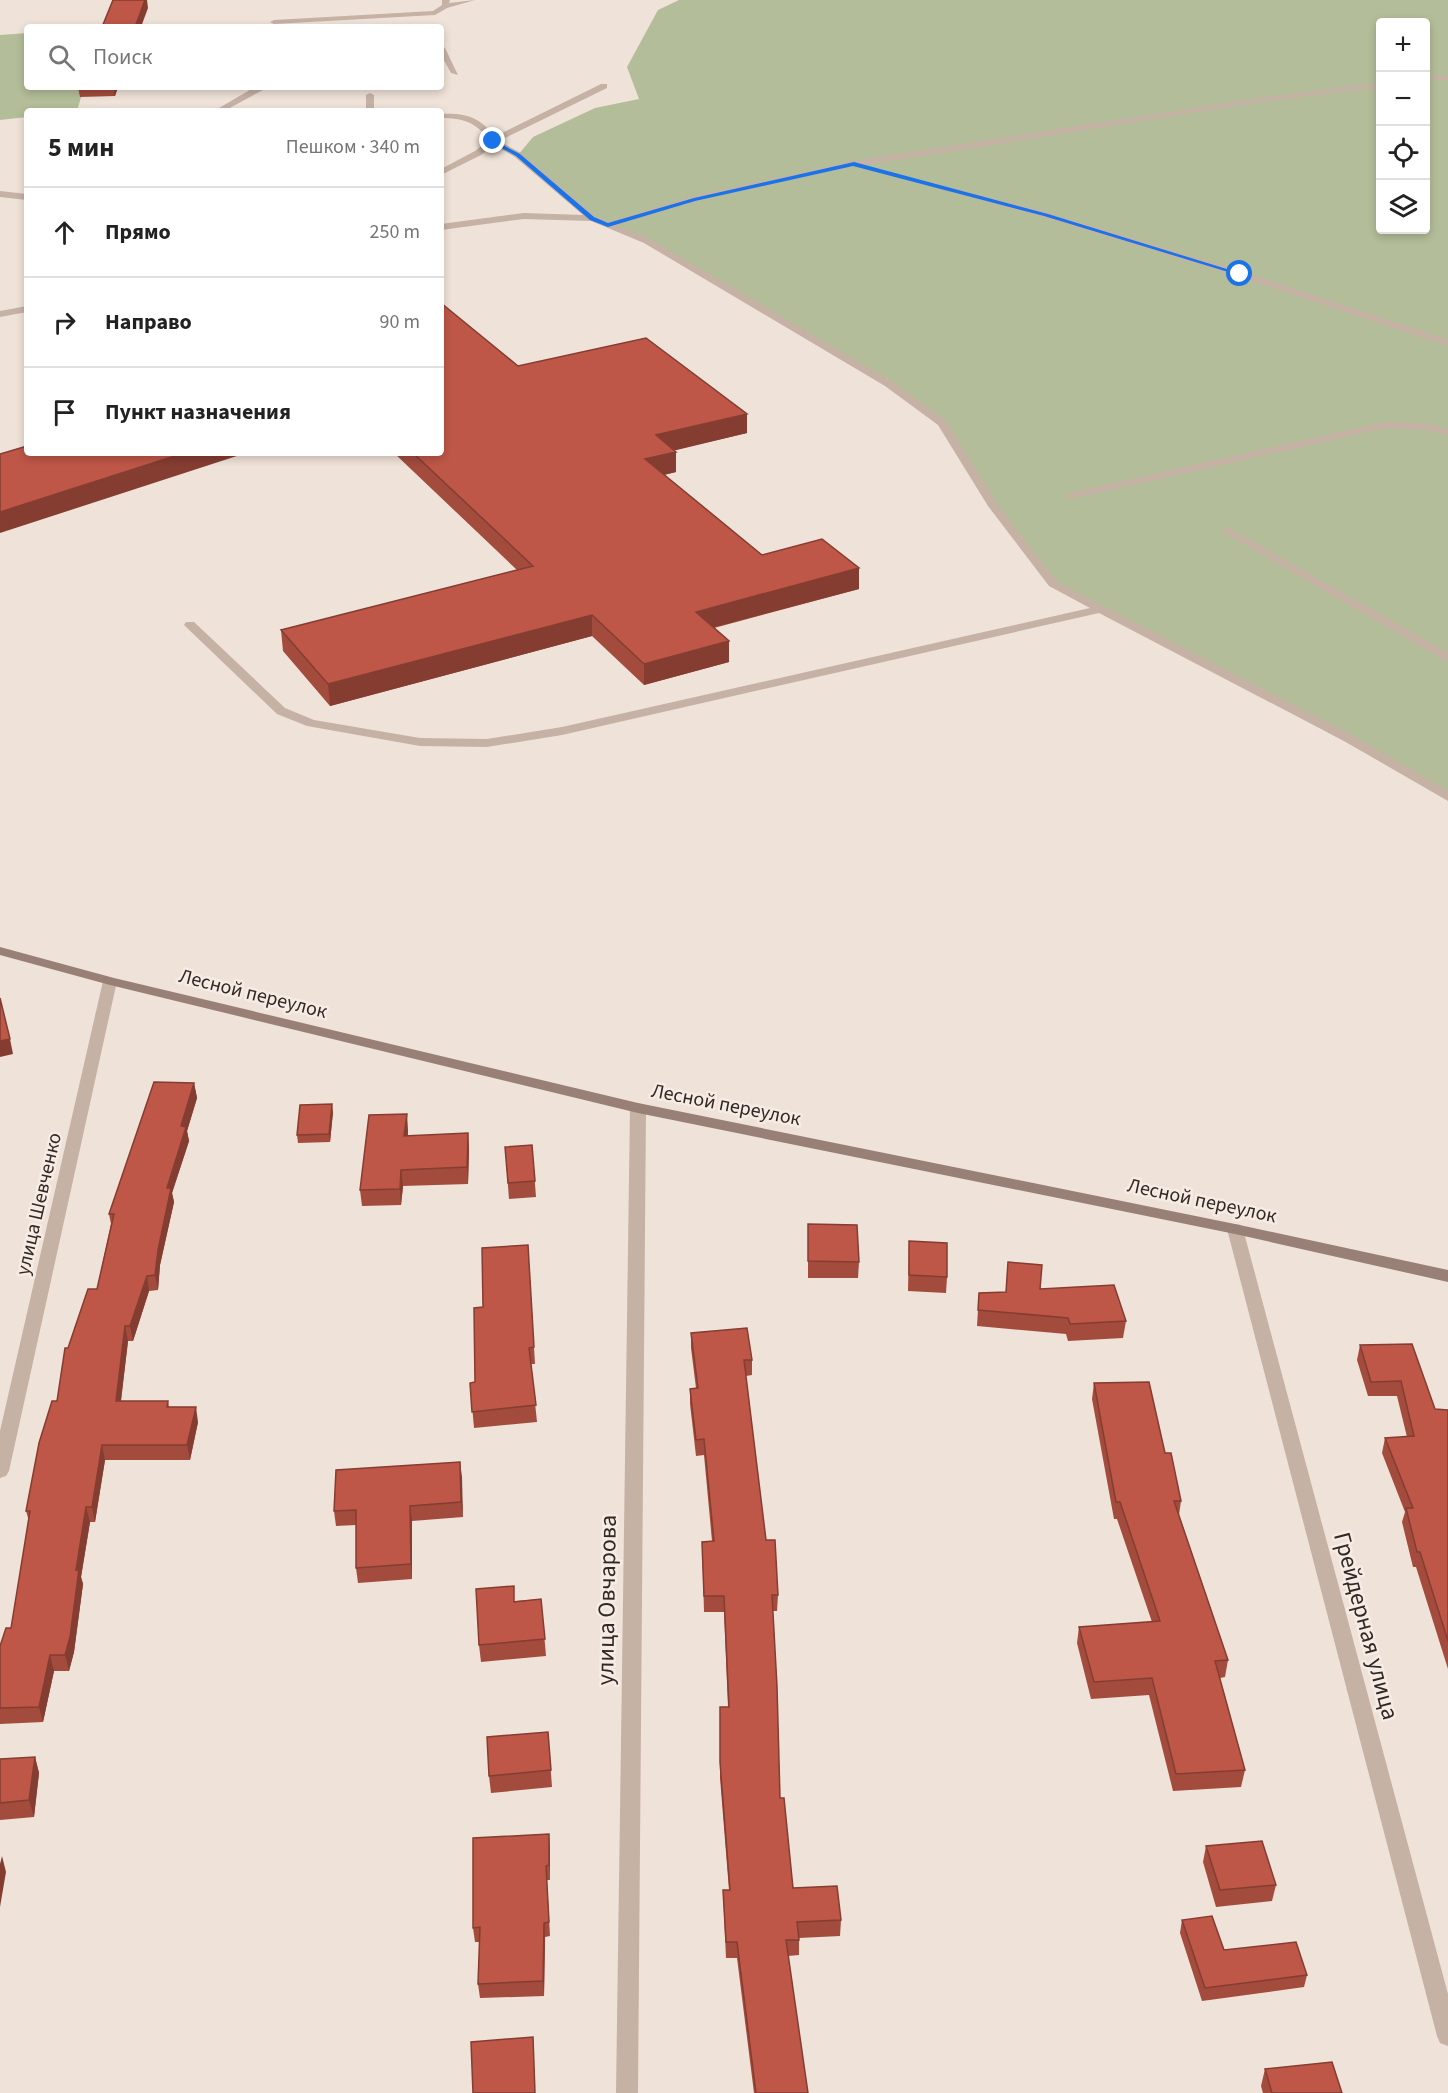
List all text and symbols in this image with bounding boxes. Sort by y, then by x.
map controls [1376,18,1430,234]
button: + [1376,18,1430,72]
search box [24,24,444,90]
icon: search [45,41,78,74]
text: Поиск [93,41,152,73]
button: − [1376,72,1430,126]
button: locate [1376,126,1430,180]
route end [479,127,505,153]
text: 5 мин [48,129,114,166]
text: Пешком · 340 m [286,133,420,161]
button: layers [1376,180,1430,234]
icon: ahead [48,216,81,249]
text: Прямо [105,216,171,248]
text: 250 m [370,218,420,246]
route start [1226,260,1252,286]
icon: right [48,306,81,339]
text: Направо [105,306,192,338]
text: 90 m [380,308,420,336]
icon: arrive [48,396,81,429]
text: Пункт назначения [105,396,291,428]
street label: Лесной переулок [176,962,330,1026]
street label: Лесной переулок [649,1077,803,1133]
street label: улица Шевченко [9,1130,69,1278]
street label: Лесной переулок [1125,1172,1279,1230]
street label: улица Овчарова [588,1514,626,1686]
street label: Грейдерная улица [1324,1528,1408,1724]

